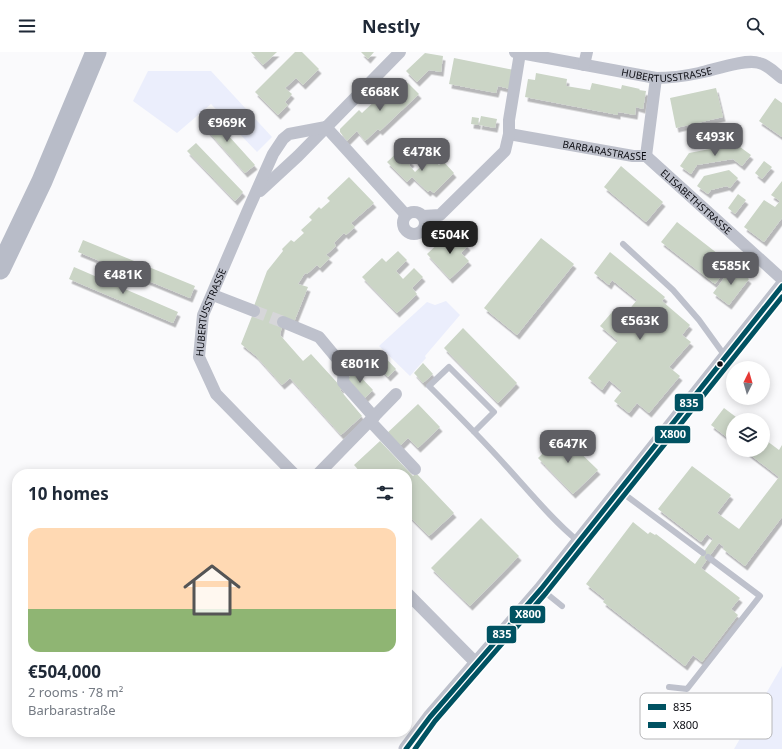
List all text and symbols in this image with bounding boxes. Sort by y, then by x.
text: Nestly [362,14,420,38]
icon: menu [16,15,38,37]
icon: search [744,15,766,37]
street label: HUBERTUSSTRASSE [620,63,713,85]
pin: €668K [352,78,408,112]
text: €668K [361,82,399,100]
pin: €969K [199,109,255,143]
text: €969K [208,113,246,131]
pin: €493K [687,123,743,157]
text: €493K [696,127,734,145]
street label: BARBARASTRASSE [561,137,647,163]
pin: €478K [394,138,450,172]
text: €478K [403,142,441,160]
street label: ELISABETHSTRASSE [658,166,735,237]
pin: €504K [422,221,478,255]
text: €504K [431,225,469,243]
pin: €585K [703,252,759,286]
text: €585K [712,256,750,274]
pin: €481K [95,261,151,295]
text: €481K [104,265,142,283]
street label: HUBERTUSSTRASSE [192,266,229,357]
pin: €563K [612,307,668,341]
text: €563K [621,311,659,329]
pin: €801K [332,350,388,384]
text: €801K [341,354,379,372]
unlabelled marker [715,359,725,369]
north arrow [726,361,770,405]
map controls [726,361,770,457]
line badge: 835 [674,393,704,412]
text: 835 [680,395,698,410]
button: layers [726,413,770,457]
line badge: X800 [654,425,691,444]
text: X800 [660,426,686,441]
pin: €647K [540,430,596,464]
text: €647K [549,434,587,452]
text: 10 homes [28,482,109,505]
icon: filters [374,482,396,504]
icon: home [176,554,248,626]
line badge: X800 [509,605,546,624]
text: X800 [515,606,541,621]
line badge: 835 [486,625,517,644]
text: 835 [493,626,511,641]
text: €504,000 [28,660,101,683]
text: 2 rooms · 78 m² [28,683,123,701]
legend [640,693,772,739]
text: 835 [673,699,692,714]
text: Barbarastraße [28,701,116,719]
text: X800 [673,717,698,732]

